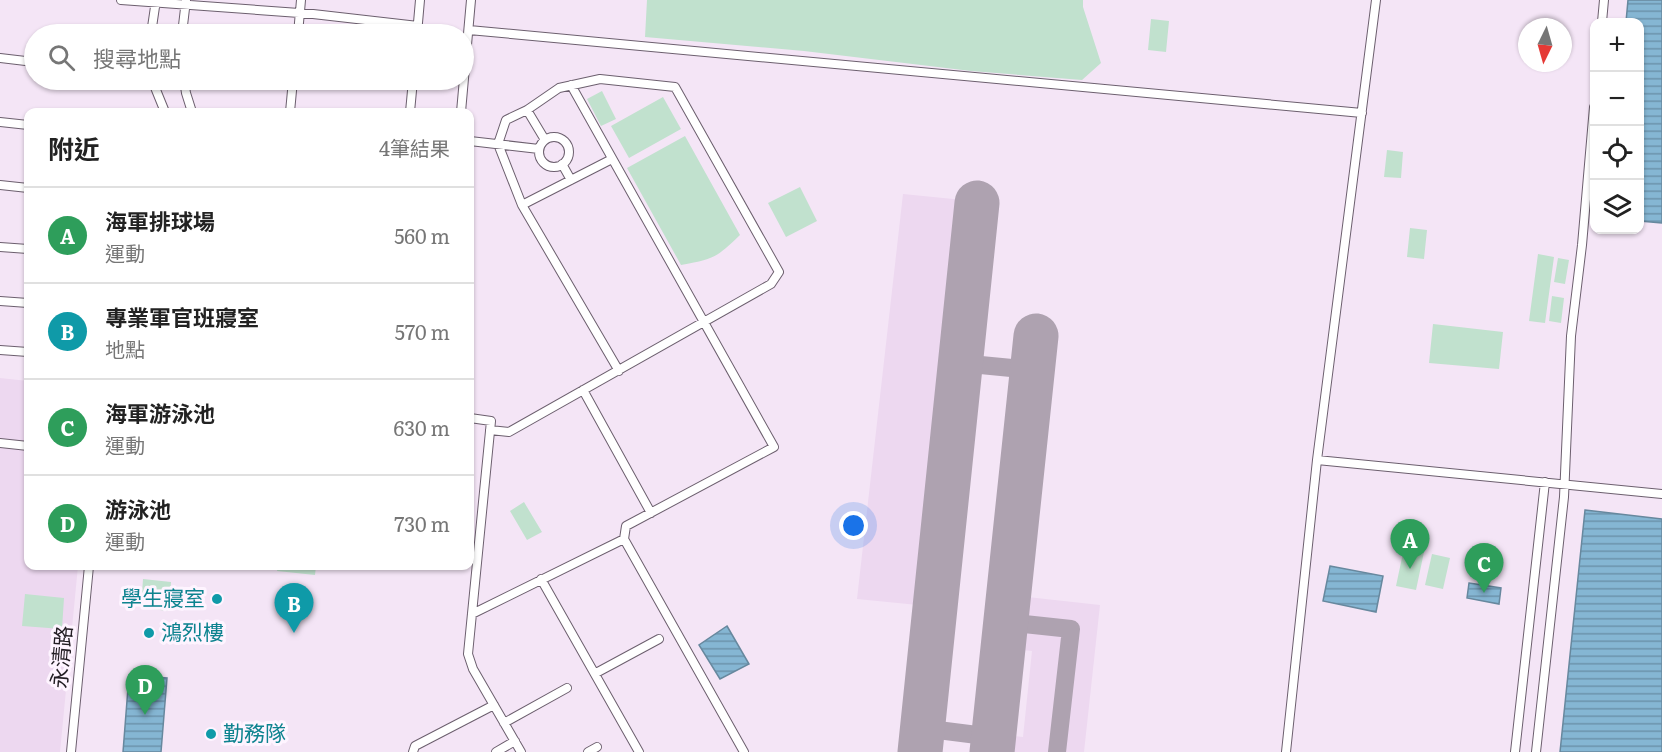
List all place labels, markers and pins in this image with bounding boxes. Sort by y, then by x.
pin: A [1390,520,1430,569]
pin: C [1464,544,1504,593]
place label: 學生寢室 [121,581,205,612]
pin: B [274,584,314,633]
marker: 學生寢室 [210,592,224,606]
place label: 鴻烈樓 [161,615,224,646]
marker: 鴻烈樓 [142,626,156,640]
pin: D [126,666,164,715]
place label: 勤務隊 [223,716,286,747]
marker: 勤務隊 [204,727,218,741]

